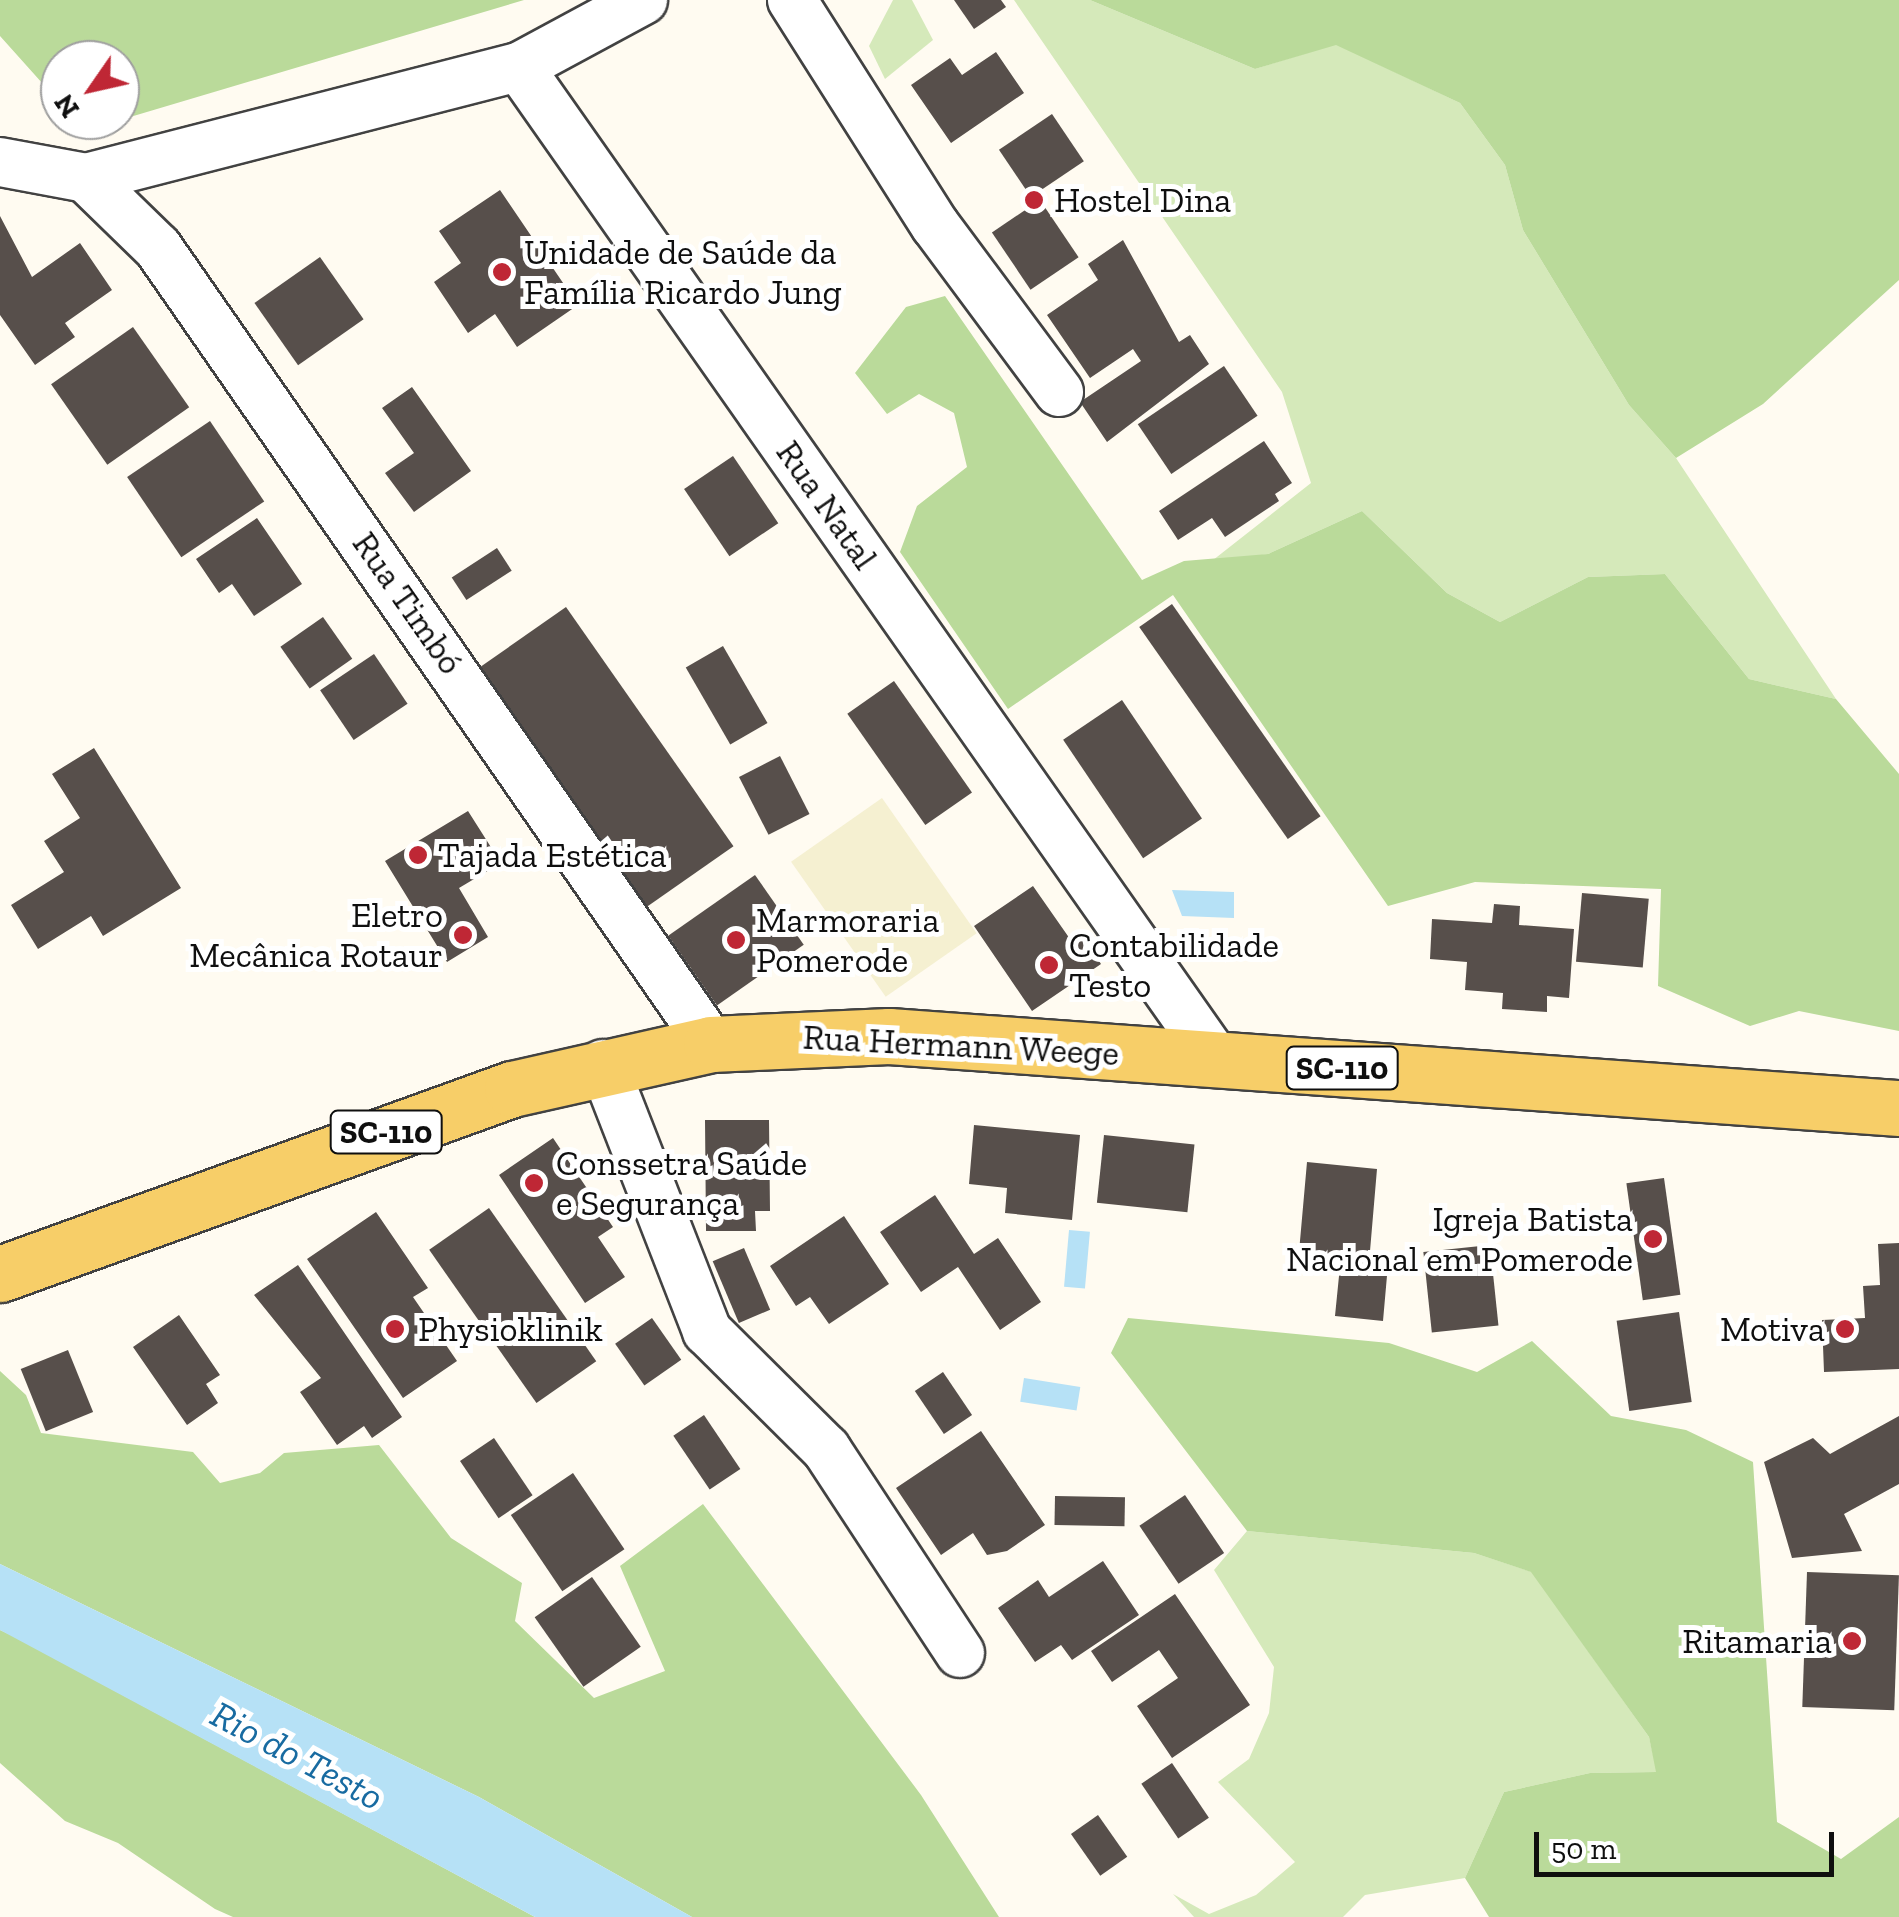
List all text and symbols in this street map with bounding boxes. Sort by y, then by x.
north arrow [40,40,140,140]
text: N [47,88,86,124]
place label: Hostel Dina [1054,179,1231,221]
marker: Hostel Dina [1023,189,1045,211]
place label: Unidade de Saúde da Família Ricardo Jung [524,231,842,313]
marker: Unidade de Saúde da Família Ricardo Jung [489,259,515,285]
street label: Rua Natal [768,433,886,577]
street label: Rua Timbó [344,524,472,682]
place label: Tajada Estética [438,834,667,876]
marker: Tajada Estética [407,844,429,866]
place label: Eletro Mecânica Rotaur [189,894,443,976]
place label: Marmoraria Pomerode [756,899,939,981]
marker: Eletro Mecânica Rotaur [452,924,474,946]
place label: Contabilidade Testo [1069,924,1279,1006]
marker: Marmoraria Pomerode [725,929,747,951]
marker: Contabilidade Testo [1038,954,1060,976]
street label: Rua Hermann Weege [801,1016,1121,1074]
road number: SC-110 [1284,1041,1400,1095]
road number: SC-110 [328,1105,444,1159]
place label: Conssetra Saúde e Segurança [556,1142,807,1224]
marker: Conssetra Saúde e Segurança [521,1170,547,1196]
place label: Igreja Batista Nacional em Pomerode [1286,1198,1633,1280]
marker: Igreja Batista Nacional em Pomerode [1642,1228,1664,1250]
place label: Physioklinik [418,1308,603,1350]
place label: Motiva [1720,1308,1825,1350]
marker: Physioklinik [382,1316,408,1342]
marker: Motiva [1834,1318,1856,1340]
place label: Ritamaria [1682,1620,1832,1662]
marker: Ritamaria [1841,1630,1863,1652]
water label: Rio do Testo [203,1691,391,1821]
scale bar [1539,1812,1839,1874]
text: 50 m [1551,1831,1616,1867]

